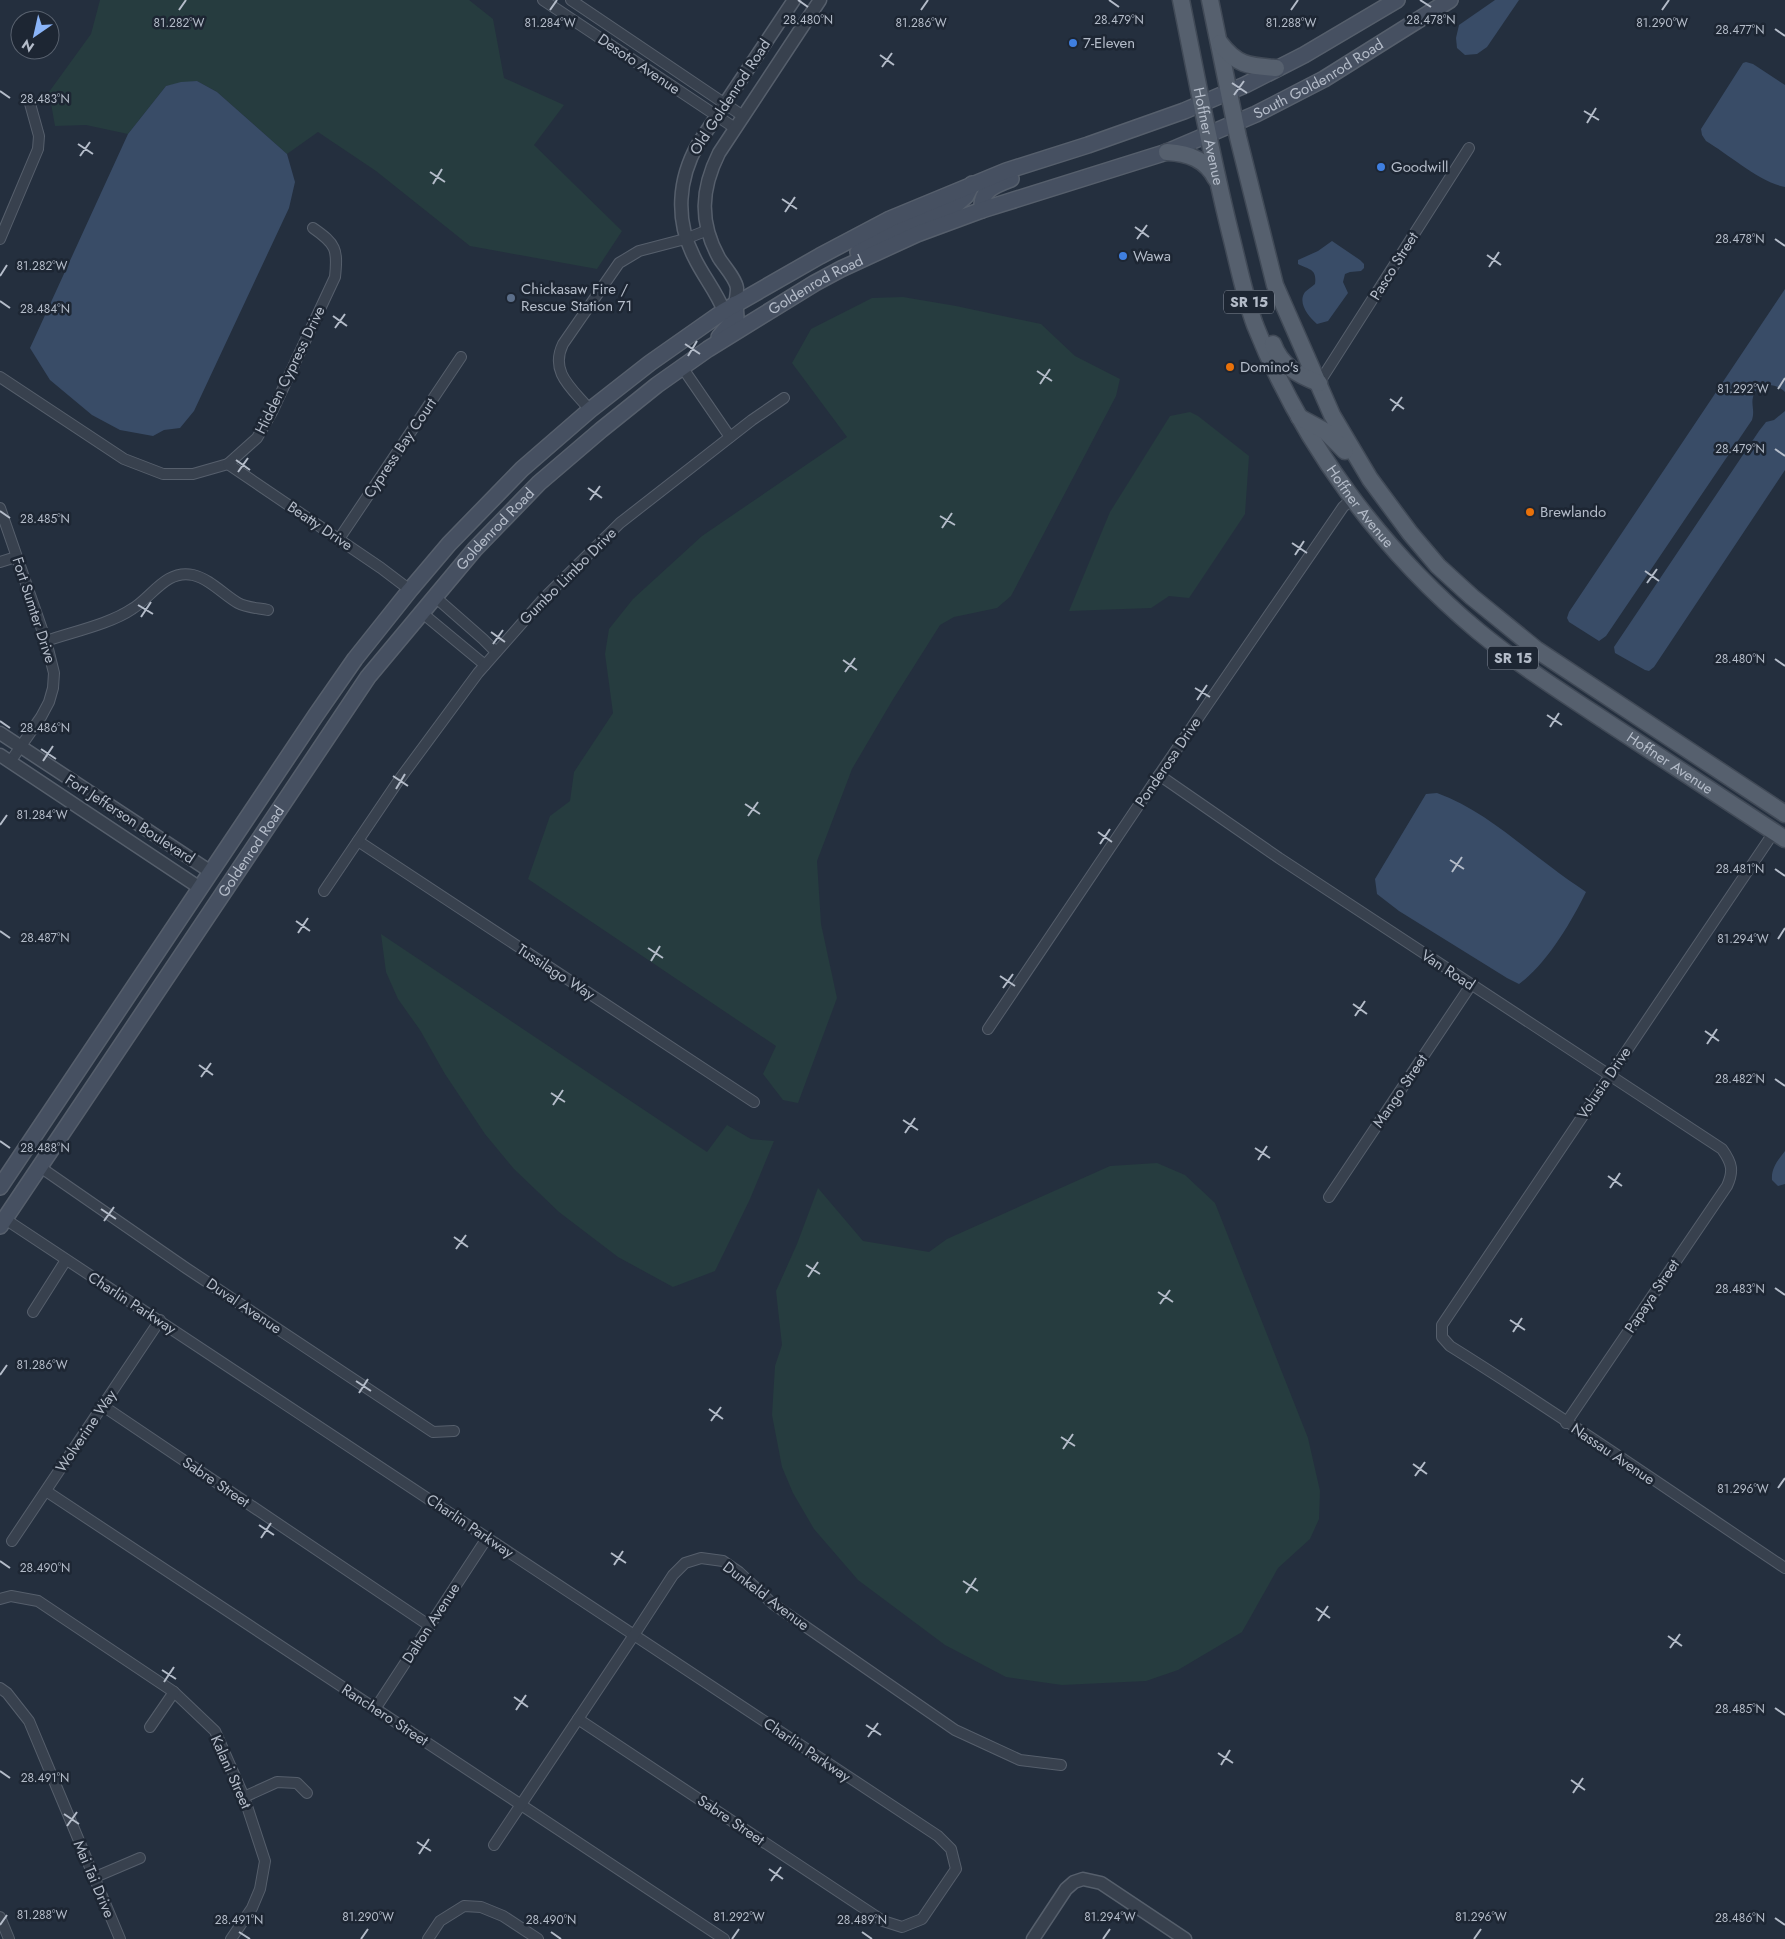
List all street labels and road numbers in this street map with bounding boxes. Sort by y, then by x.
street label: Desoto Avenue [593,28,685,100]
street label: South Goldenrod Road [1250,33,1388,125]
street label: Old Goldenrod Road [684,35,776,159]
street label: Hoffner Avenue [1188,85,1230,188]
street label: Pasco Street [1364,227,1424,304]
street label: Goldenrod Road [764,249,867,320]
road number: SR 15 [1224,290,1274,314]
street label: Hidden Cypress Drive [249,302,331,438]
street label: Cypress Bay Court [358,393,442,502]
street label: Hoffner Avenue [1321,461,1399,553]
street label: Goldenrod Road [451,483,539,575]
street label: Beatty Drive [283,496,357,556]
street label: Gumbo Limbo Drive [514,522,622,630]
street label: Fort Sumter Drive [6,554,62,666]
road number: SR 15 [1488,646,1538,670]
street label: Ponderosa Drive [1130,712,1206,811]
street label: Hoffner Avenue [1622,727,1718,800]
street label: Fort Jefferson Boulevard [61,769,199,869]
street label: Goldenrod Road [212,801,290,902]
street label: Tussilago Way [513,939,599,1006]
street label: Van Road [1417,944,1479,996]
street label: Volusia Drive [1572,1042,1637,1124]
street label: Mango Street [1367,1050,1433,1132]
street label: Papaya Street [1619,1254,1685,1337]
street label: Charlin Parkway [84,1266,181,1340]
street label: Duval Avenue [202,1273,286,1339]
street label: Wolverine Way [50,1385,122,1477]
street label: Nassau Avenue [1567,1418,1660,1490]
street label: Sabre Street [178,1451,254,1513]
street label: Charlin Parkway [422,1489,518,1564]
street label: Dunkeld Avenue [718,1556,814,1636]
street label: Dalton Avenue [397,1578,465,1667]
street label: Ranchero Street [337,1679,433,1752]
street label: Charlin Parkway [759,1713,855,1788]
street label: Kalani Street [205,1732,257,1813]
street label: Sabre Street [693,1789,769,1851]
street label: Mai Tai Drive [68,1837,120,1921]

